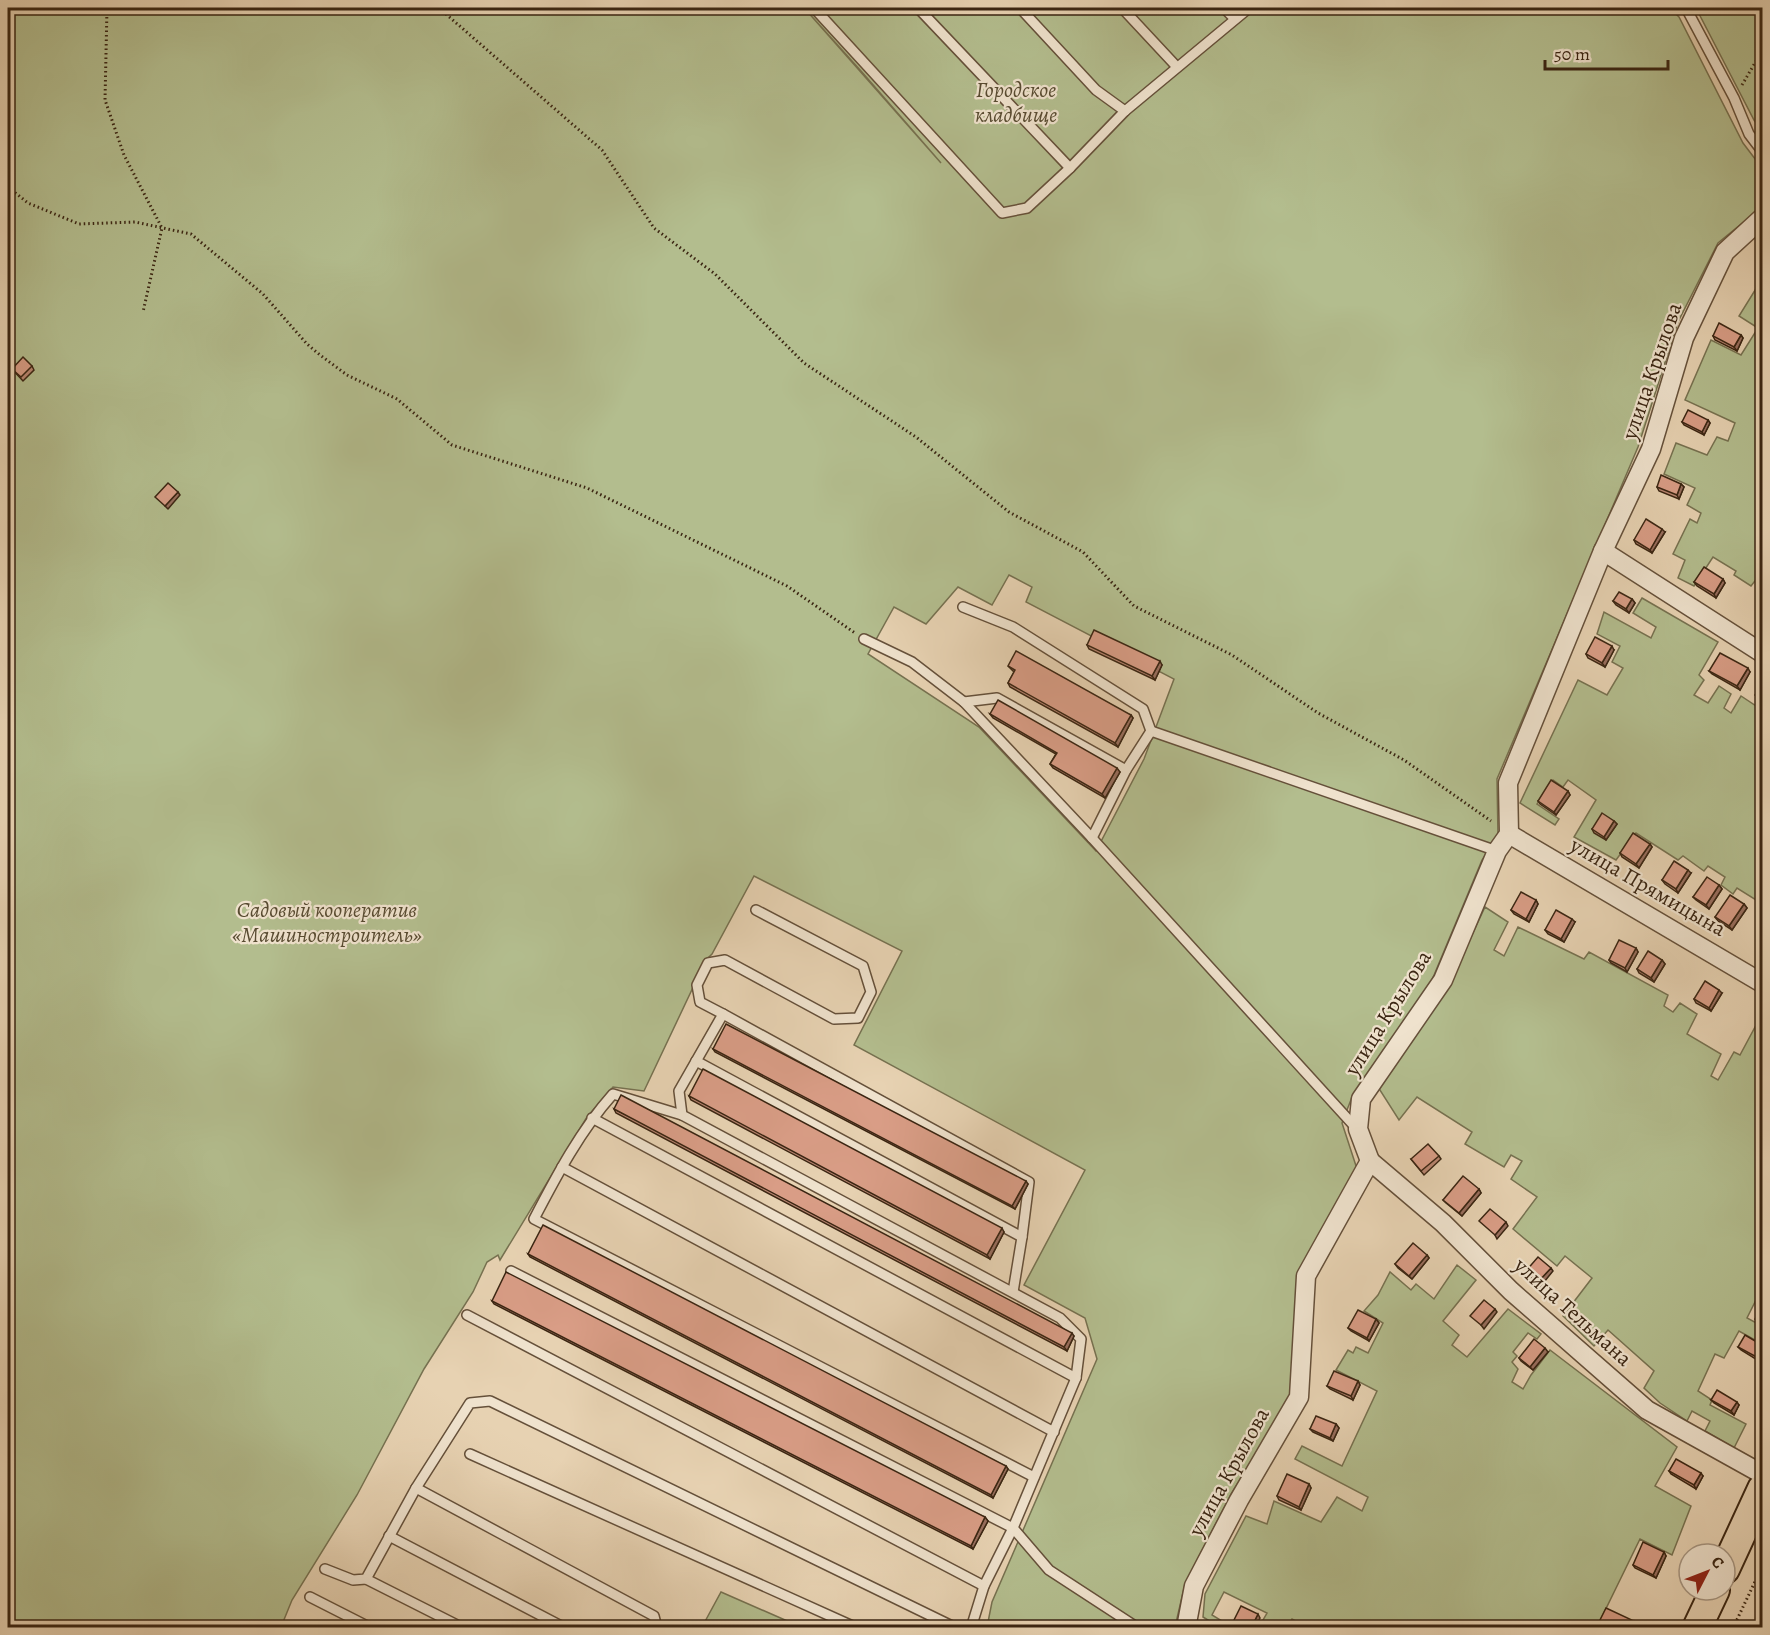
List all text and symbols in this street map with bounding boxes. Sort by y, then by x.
scale bar [1545,33,1668,71]
text: 50 m [1554,42,1590,66]
park label: Городское кладбище [975,75,1057,130]
street label: улица Крылова [1614,298,1690,444]
street label: улица Прямицына [1564,830,1732,944]
park label: Садовый кооператив «Машиностроитель» [232,895,422,950]
street label: улица Крылова [1337,944,1439,1082]
street label: улица Тельмана [1507,1250,1639,1374]
street label: улица Крылова [1181,1401,1277,1543]
north arrow [1677,1542,1737,1602]
text: С [1706,1552,1729,1574]

